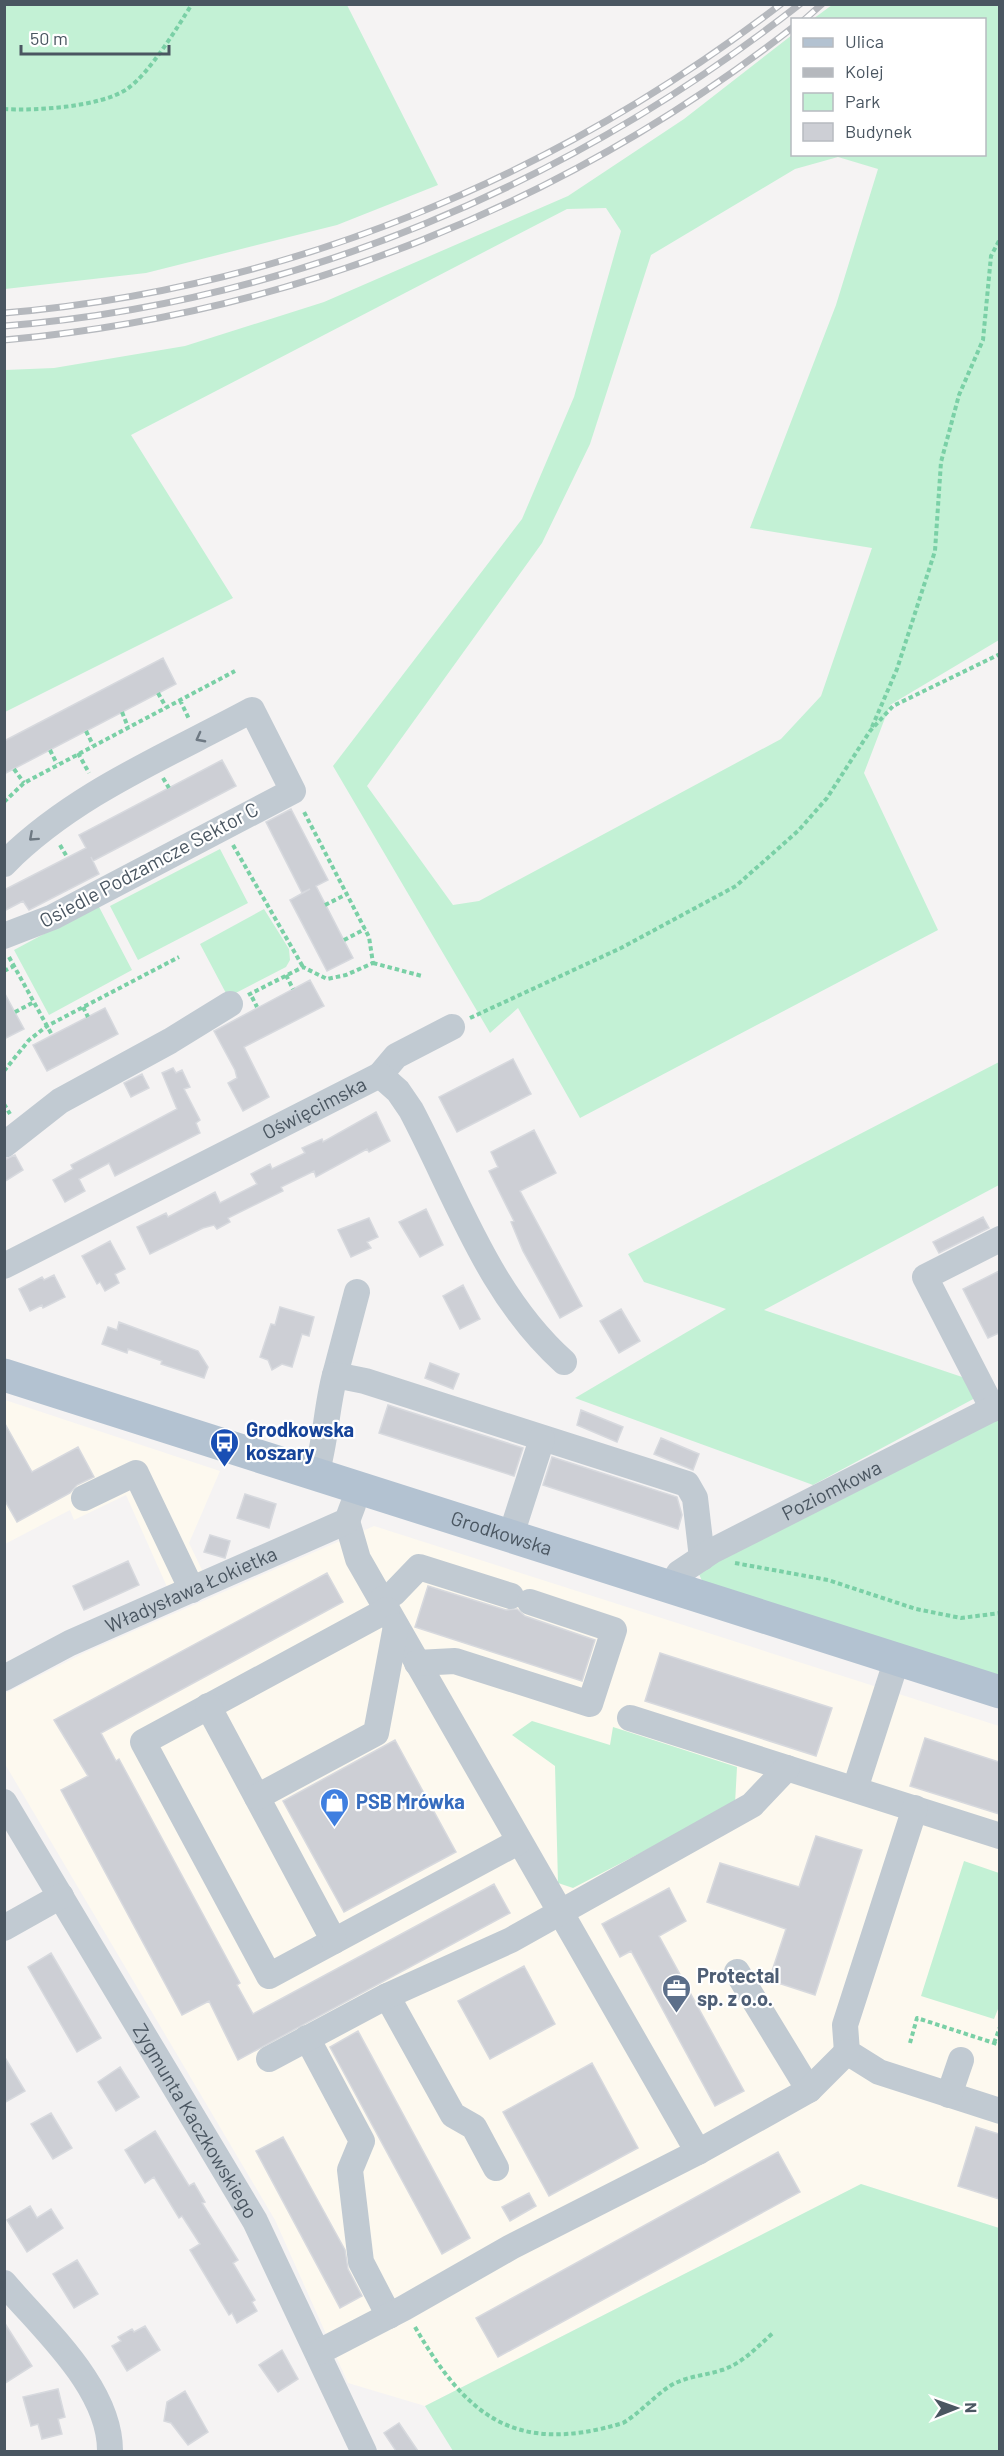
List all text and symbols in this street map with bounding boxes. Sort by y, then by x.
scale bar [21,18,170,56]
legend [791,18,986,156]
text: 50 m [30,27,68,49]
text: Ulica [845,30,884,52]
text: Kolej [845,60,884,82]
text: Park [845,90,880,112]
text: Budynek [845,120,912,142]
one-way arrow [196,731,207,742]
street label: Osiedle Podzamcze Sektor C [35,796,262,932]
one-way arrow [29,830,40,841]
street label: Oświęcimska [258,1071,370,1144]
place label: Grodkowska koszary [246,1417,354,1464]
bus stop icon: Grodkowska koszary [209,1426,241,1468]
street label: Poziomkowa [777,1454,885,1525]
street label: Grodkowska [448,1505,555,1560]
street label: Władysława Łokietka [101,1540,280,1637]
shop icon: PSB Mrówka [319,1786,351,1828]
place label: PSB Mrówka [356,1789,465,1813]
place label: Protectal sp. z o.o. [697,1963,779,2010]
office icon: Protectal sp. z o.o. [660,1972,692,2014]
street label: Zygmunta Kaczkowskiego [128,2019,264,2222]
north arrow [926,2378,986,2438]
text: N [962,2402,981,2413]

